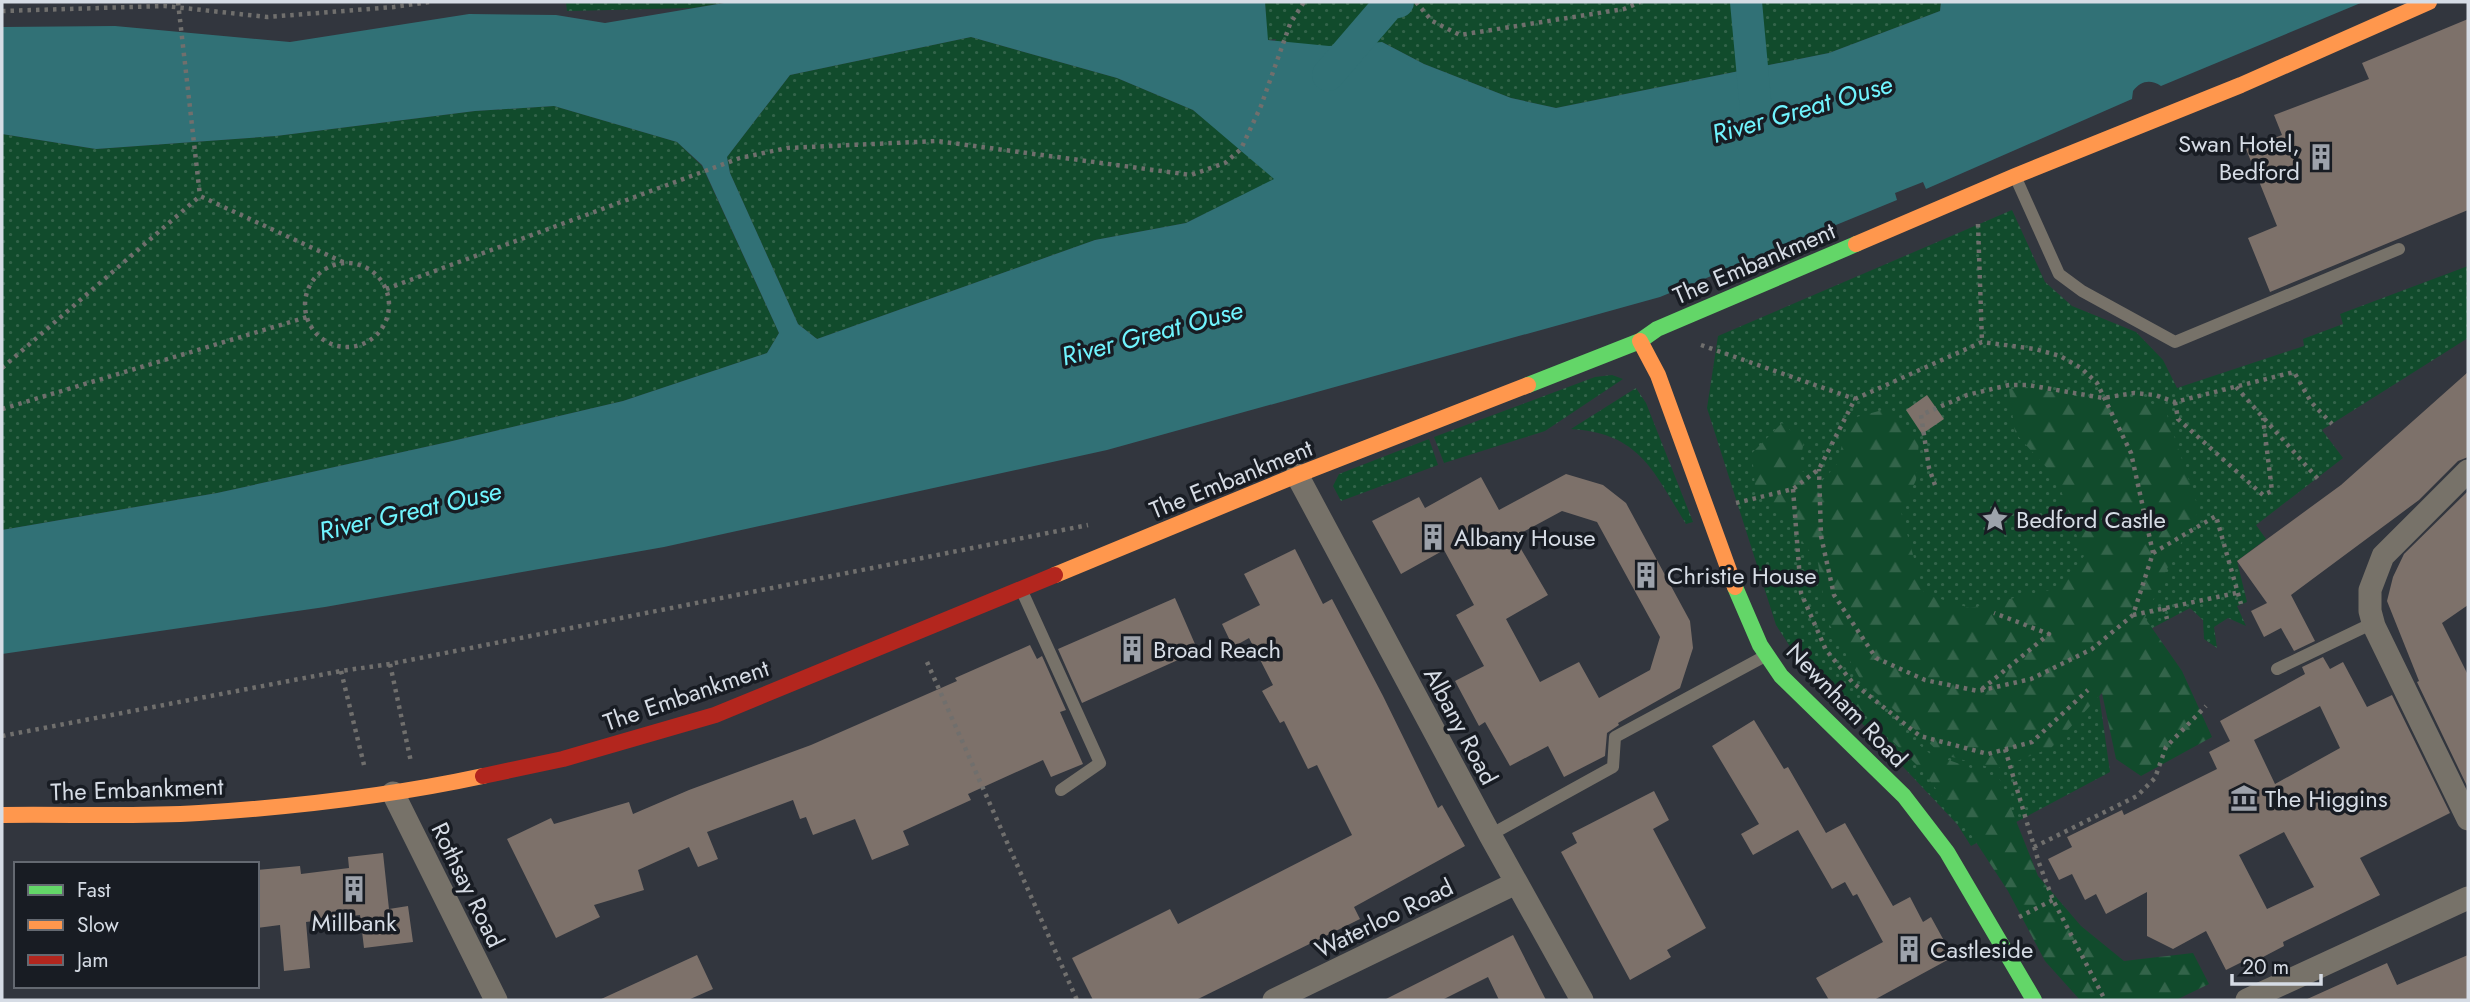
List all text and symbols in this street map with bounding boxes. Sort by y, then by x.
water label: River Great Ouse [1707,65,1897,153]
place label: Swan Hotel, Bedford [2178,126,2300,189]
building icon: Swan Hotel, Bedford [2306,142,2336,172]
street label: The Embankment [1668,213,1841,313]
water label: River Great Ouse [1057,291,1247,375]
street label: The Embankment [1144,430,1318,528]
water label: River Great Ouse [315,472,505,550]
place label: Bedford Castle [2016,502,2166,537]
place icon: Bedford Castle [1980,504,2010,534]
place label: Albany House [1454,520,1596,555]
building icon: Albany House [1418,522,1448,552]
place label: Christie House [1667,558,1817,593]
building icon: Christie House [1631,560,1661,590]
place label: Broad Reach [1153,632,1281,667]
building icon: Broad Reach [1117,634,1147,664]
street label: Newnham Road [1778,635,1916,775]
street label: The Embankment [598,650,774,740]
street label: Albany Road [1415,661,1507,791]
street label: The Embankment [50,768,224,810]
place label: The Higgins [2265,781,2388,816]
museum icon: The Higgins [2229,783,2259,813]
street label: Rothsay Road [423,816,513,954]
legend [14,862,259,988]
street label: Waterloo Road [1309,869,1459,967]
building icon: Millbank [339,874,369,904]
text: Fast [77,875,110,905]
place label: Millbank [311,905,397,940]
text: Slow [77,910,119,940]
place label: Castleside [1930,932,2033,967]
building icon: Castleside [1894,934,1924,964]
scale bar [2232,942,2321,986]
text: Jam [74,945,109,975]
text: 20 m [2242,952,2289,982]

